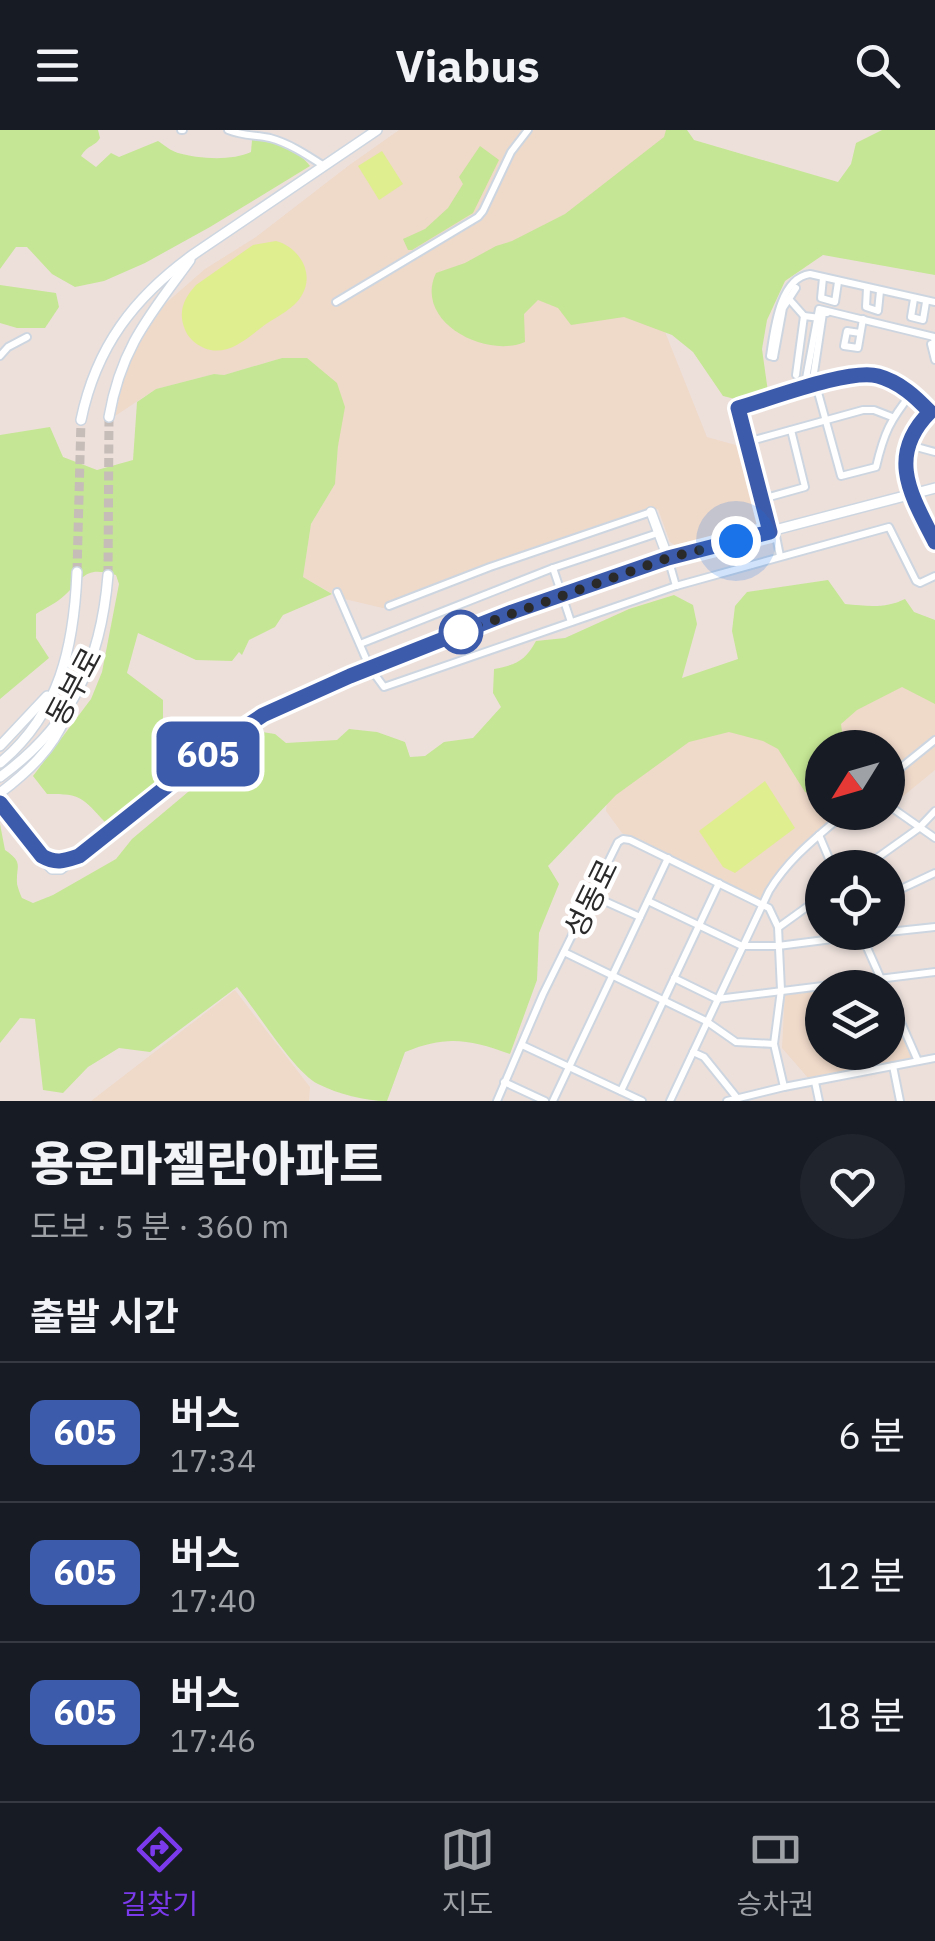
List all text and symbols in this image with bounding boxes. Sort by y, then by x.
text: Viabus [395,36,540,94]
icon: menu [30,38,85,93]
icon: search [850,38,905,93]
your location [711,516,761,566]
unlabelled marker [440,611,482,653]
street label: 동부로 [36,640,110,732]
line badge: 605 [150,722,266,786]
north arrow [805,730,905,830]
map controls [805,730,905,1070]
text: 605 [176,731,240,777]
button: locate [805,850,905,950]
street label: 성동로 [554,852,626,944]
button: layers [805,970,905,1070]
text: 용운마젤란아파트 [30,1132,383,1194]
button: heart [800,1134,905,1239]
text: 도보 · 5 분 · 360 m [30,1205,289,1247]
text: 출발 시간 [30,1291,179,1340]
text: 버스 [170,1389,240,1438]
text: 605 [53,1409,117,1455]
text: 6 분 [838,1410,905,1459]
text: 17:34 [170,1439,256,1481]
text: 버스 [170,1529,240,1578]
text: 605 [53,1549,117,1595]
text: 12 분 [815,1550,905,1599]
text: 17:40 [170,1579,256,1621]
text: 버스 [170,1669,240,1718]
text: 605 [53,1689,117,1735]
text: 18 분 [815,1690,905,1739]
text: 17:46 [170,1719,256,1761]
tab: 길찾기 [121,1822,198,1922]
tab: 지도 [440,1822,495,1922]
tab: 승차권 [737,1822,814,1922]

